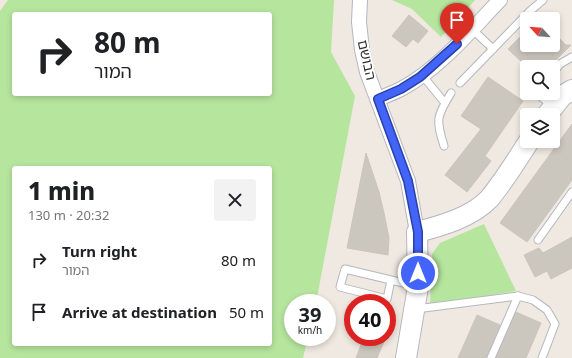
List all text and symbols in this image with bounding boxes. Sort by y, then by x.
pin [440,3,474,44]
icon: arrive [446,9,468,31]
north arrow [520,12,560,52]
map controls [520,12,560,148]
text: 80 m [94,23,161,61]
icon: right [28,28,80,80]
street label: הבושם [354,38,381,82]
text: המור [94,59,132,83]
button: search [520,60,560,100]
button: layers [520,108,560,148]
text: 1 min [28,174,95,207]
button: close [214,179,256,221]
text: 130 m · 20:32 [28,206,109,224]
text: Turn right [62,241,137,261]
icon: right [28,249,50,271]
text: 80 m [221,250,256,270]
position arrow [397,252,439,294]
text: המור [62,261,89,279]
speed limit sign: 40 [344,294,396,346]
icon: arrive [28,301,50,323]
text: 39 [299,301,321,328]
text: Arrive at destination [62,302,217,322]
text: 50 m [229,302,264,322]
text: km/h [298,323,322,337]

